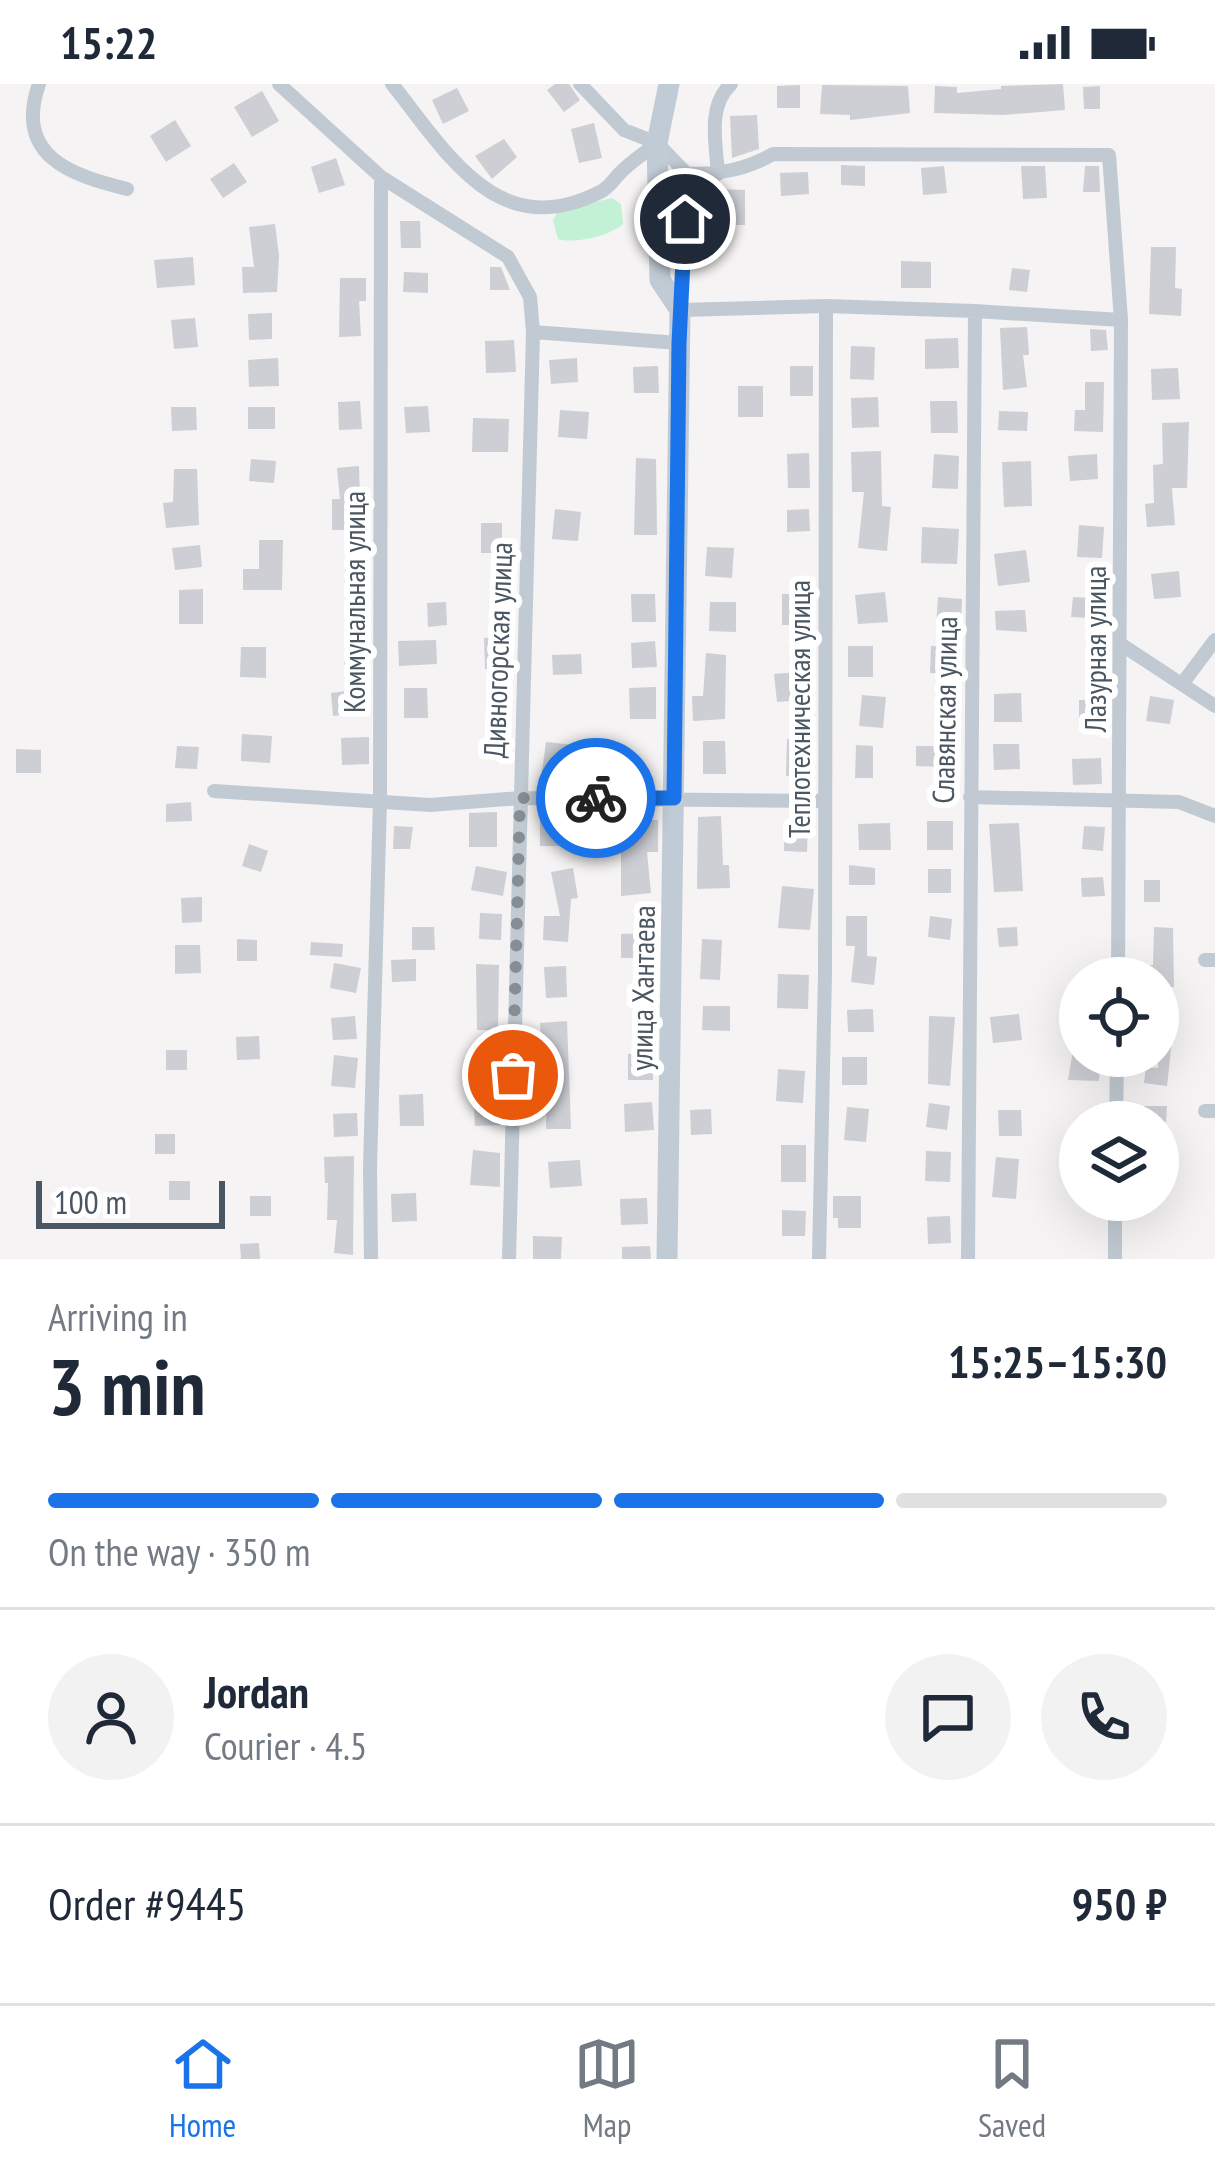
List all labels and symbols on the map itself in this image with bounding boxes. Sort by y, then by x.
pin [634,168,736,270]
street label: Коммунальная улица [334,491,373,713]
street label: Дивногорская улица [474,542,520,758]
street label: Лазурная улица [1075,566,1114,733]
street label: Теплотехническая улица [779,580,818,838]
street label: Славянская улица [923,616,965,804]
courier [536,738,656,858]
street label: улица Хантаева [621,905,663,1071]
pin [462,1024,564,1126]
scale bar [36,1175,225,1228]

